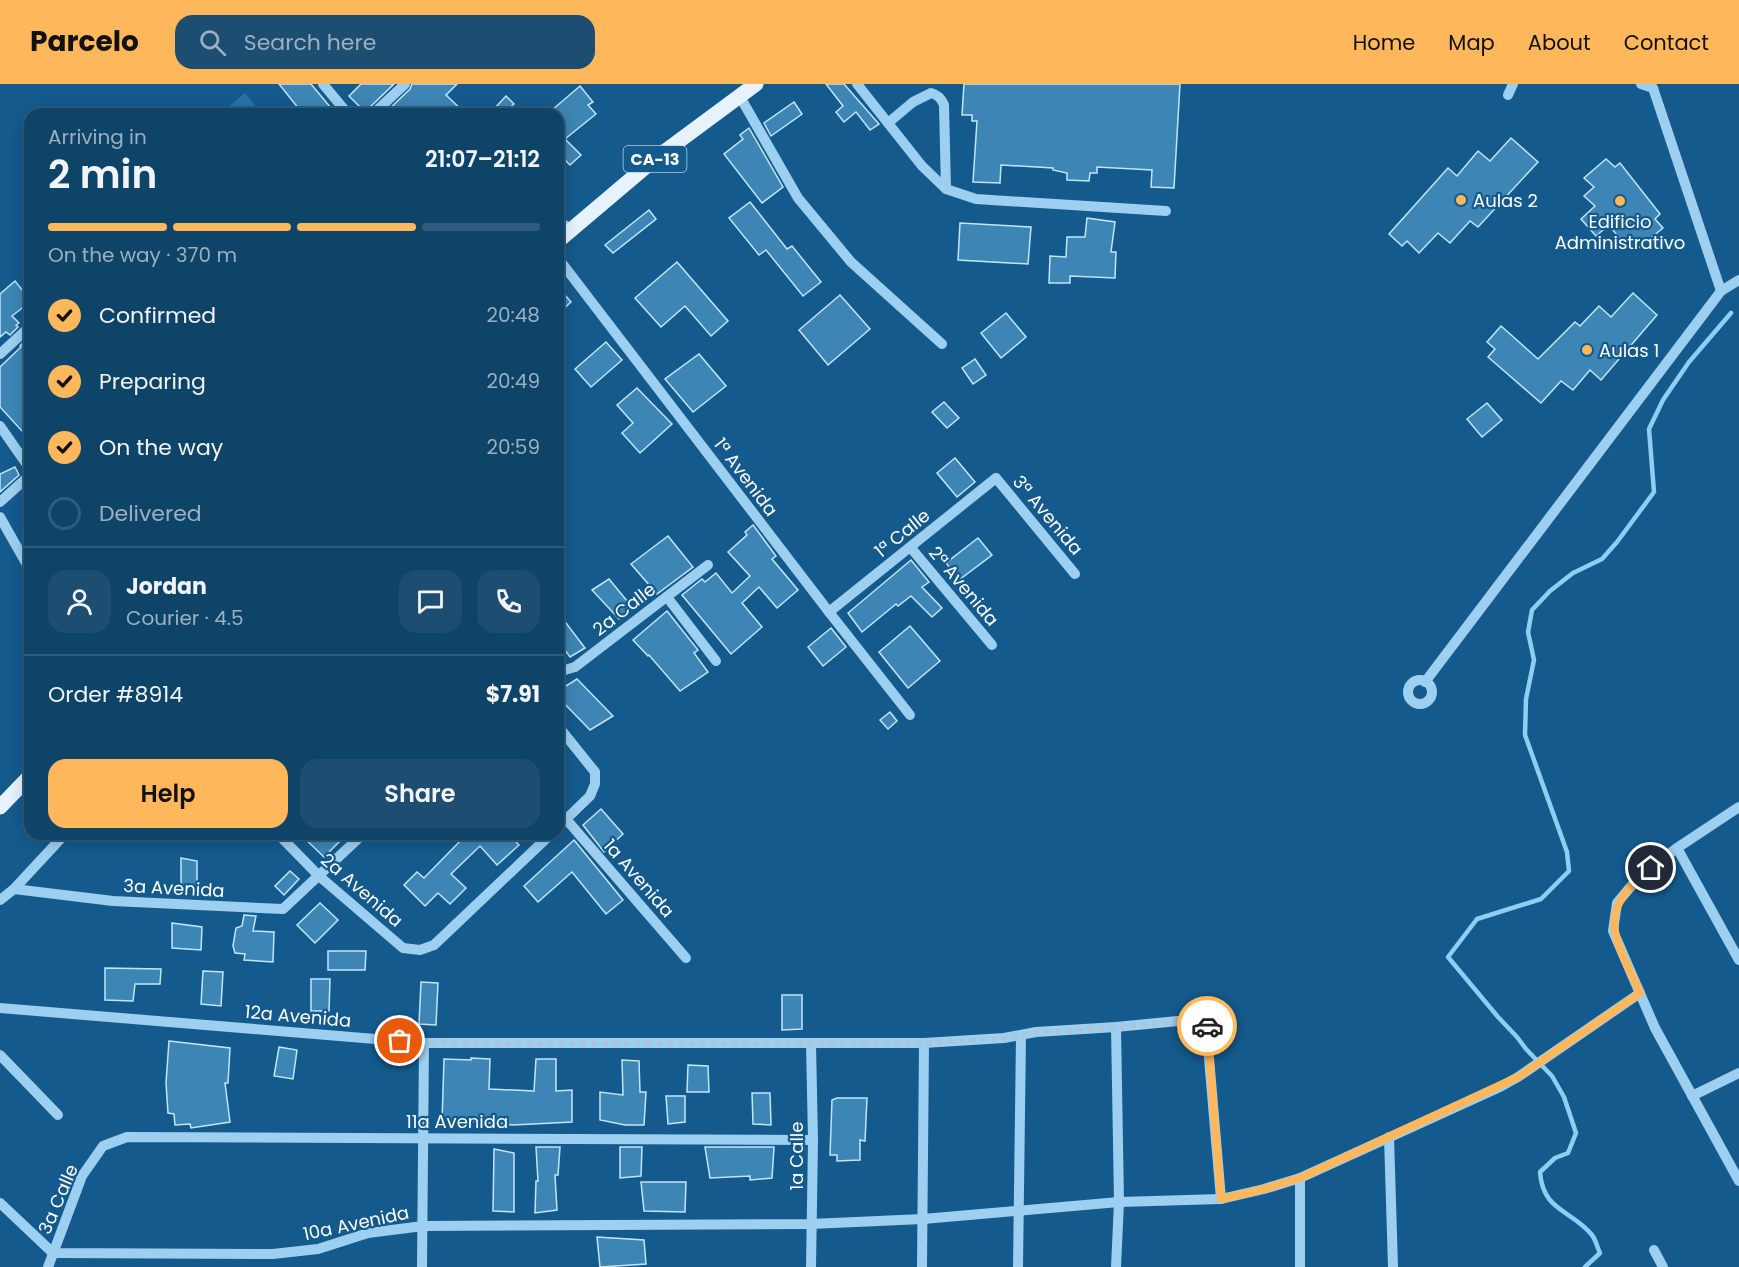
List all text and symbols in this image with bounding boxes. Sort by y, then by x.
search box [175,15,595,69]
text: Parcelo [30,22,139,61]
icon: search [196,26,229,59]
text: Search here [244,27,376,58]
text: Home [1353,28,1415,57]
text: Map [1448,28,1495,57]
text: About [1528,28,1591,57]
text: Contact [1624,28,1709,57]
text: Arriving in [48,123,147,151]
text: 21:07–21:12 [425,144,540,175]
road number: CA-13 [624,146,686,172]
text: 2 min [48,147,157,202]
place label: Aulas 2 [1473,188,1538,213]
marker: Aulas 2 [1454,193,1468,207]
marker: Edificio Administrativo [1613,194,1627,208]
place label: Edificio Administrativo [1555,209,1685,255]
text: On the way · 370 m [48,241,237,269]
icon: check [48,299,81,332]
text: Confirmed [99,300,216,331]
text: 20:48 [486,301,540,329]
place label: Aulas 1 [1599,338,1659,363]
marker: Aulas 1 [1580,343,1594,357]
icon: check [48,365,81,398]
text: Preparing [99,366,206,397]
text: 20:49 [487,367,540,395]
icon: check [48,431,81,464]
text: On the way [99,432,223,463]
text: 20:59 [487,433,540,461]
street label: 1ª Avenida [708,433,784,521]
street label: 3ª Avenida [1007,470,1089,560]
text: Delivered [99,498,202,529]
street label: 1ª Calle [869,503,935,563]
street label: 2ª Avenida [923,541,1005,631]
button: person [48,570,111,633]
button: chat [399,570,462,633]
button: phone [477,570,540,633]
text: Jordan [126,571,207,602]
street label: 2a Calle [587,577,661,641]
text: Courier · 4.5 [126,604,244,632]
text: Order #8914 [48,679,183,710]
text: $7.91 [486,679,540,710]
button: Help [48,759,288,828]
button: Share [300,759,540,828]
street label: 1a Avenida [598,833,680,923]
pin [1625,842,1676,893]
street label: 2a Avenida [316,847,408,933]
icon: home [1634,851,1667,884]
street label: 3a Avenida [123,873,225,903]
courier [1177,996,1237,1056]
street label: 12a Avenida [244,999,352,1033]
icon: car [1191,1010,1224,1043]
pin [374,1015,425,1066]
icon: bag [383,1024,416,1057]
street label: 11a Avenida [406,1109,508,1134]
street label: 1a Calle [784,1122,809,1190]
street label: 3a Calle [32,1160,84,1238]
street label: 10a Avenida [301,1200,411,1246]

